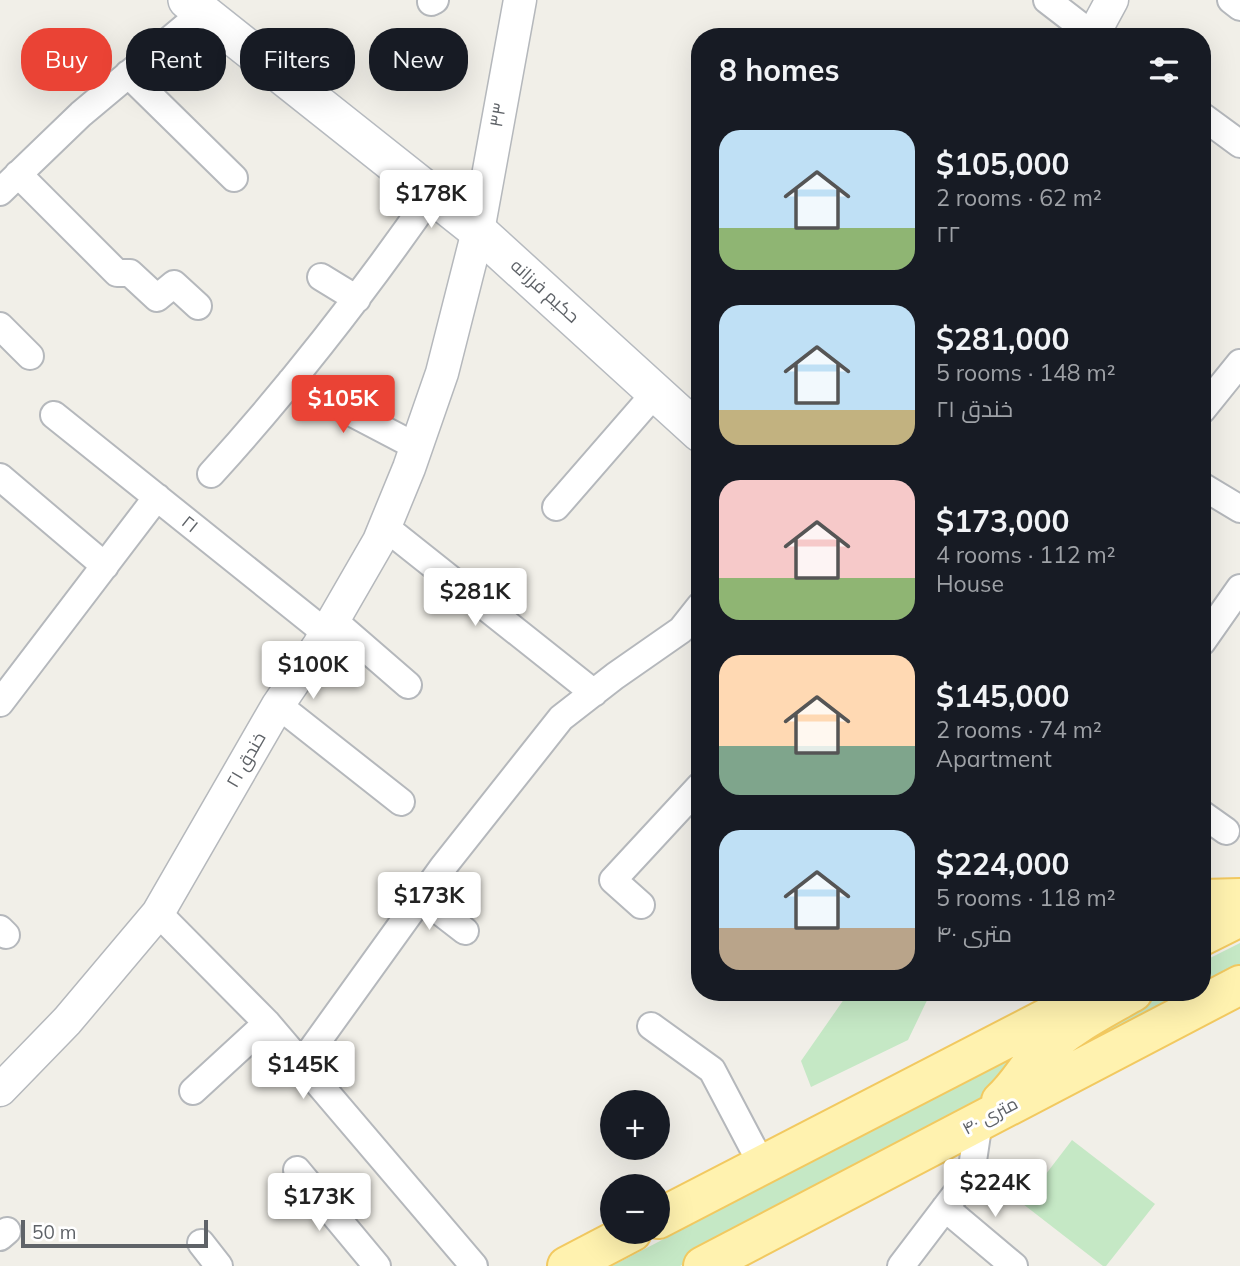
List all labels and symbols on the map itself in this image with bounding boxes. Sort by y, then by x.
street label: ۳۳ [484,101,511,129]
pin: $178K [382,170,480,230]
street label: حکیم فرزانه [505,254,585,328]
pin: $105K [294,376,392,435]
street label: ۲۱ [177,510,203,537]
pin: $281K [426,568,524,628]
pin: $100K [264,642,362,701]
street label: ۲۱ خندق [221,728,271,792]
pin: $173K [380,872,478,932]
pin: $145K [254,1042,352,1101]
street label: ۴۰ متری [958,1091,1021,1140]
pin: $224K [946,1160,1044,1219]
pin: $173K [270,1174,368,1233]
scale bar [21,1217,208,1249]

